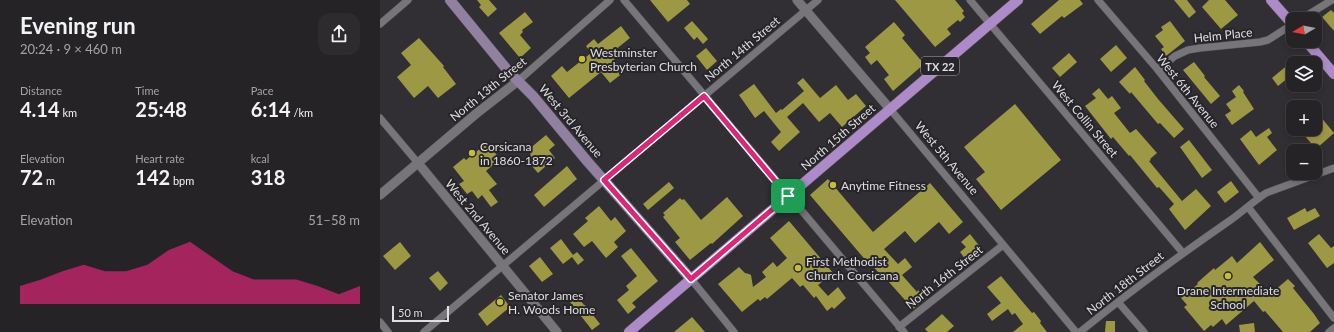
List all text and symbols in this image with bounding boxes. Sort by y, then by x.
text: Evening run [20,12,136,39]
north arrow [1286,12,1322,48]
map controls [1286,12,1322,180]
button: share [318,13,360,55]
street label: North 14th Street [701,13,783,85]
street label: Helm Place [1193,24,1253,46]
text: 20:24 · 9 × 460 m [20,41,122,57]
place label: Westminster Presbyterian Church [590,45,697,74]
street label: West 6th Avenue [1154,51,1222,131]
street label: North 13th Street [447,53,530,124]
marker: Westminster Presbyterian Church [577,54,587,64]
button: layers [1286,56,1322,92]
road number: TX 22 [921,57,959,75]
street label: West Collin Street [1049,78,1122,161]
street label: West 3rd Avenue [536,81,606,161]
text: Distance [20,84,62,97]
text: Time [135,84,159,97]
text: Pace [251,84,274,97]
text: 4.14 [20,97,60,121]
text: 25:48 [135,97,187,121]
text: 6:14 [251,97,291,121]
street label: North 15th Street [798,100,879,173]
button: + [1286,100,1322,136]
text: km [60,106,77,119]
text: /km [291,106,313,119]
street label: West 5th Avenue [912,118,982,198]
place label: Corsicana in 1860-1872 [480,139,553,168]
button: − [1286,144,1322,180]
marker: Corsicana in 1860-1872 [467,148,477,158]
text: Elevation [20,152,65,165]
text: Heart rate [135,152,185,165]
text: kcal [251,152,269,165]
text: 72 [20,165,43,189]
text: 142 [135,165,170,189]
text: 318 [251,165,285,189]
text: m [43,174,55,187]
text: bpm [170,174,194,187]
street label: West 2nd Avenue [442,176,514,258]
place label: Anytime Fitness [841,178,926,193]
pin [771,179,805,213]
marker: Anytime Fitness [828,180,838,190]
icon: arrive [777,185,799,207]
text: Elevation [20,212,73,228]
text: 51–58 m [308,212,360,228]
street label: North 16th Street [902,242,986,312]
street label: North 18th Street [1083,248,1167,318]
place label: First Methodist Church Corsicana [806,254,899,283]
marker: First Methodist Church Corsicana [793,263,803,273]
marker: Drane Intermediate School [1223,271,1233,281]
place label: Drane Intermediate School [1177,283,1279,312]
place label: Senator James H. Woods Home [508,288,595,317]
marker: Senator James H. Woods Home [495,297,505,307]
scale bar [392,304,449,323]
text: 50 m [398,306,423,319]

